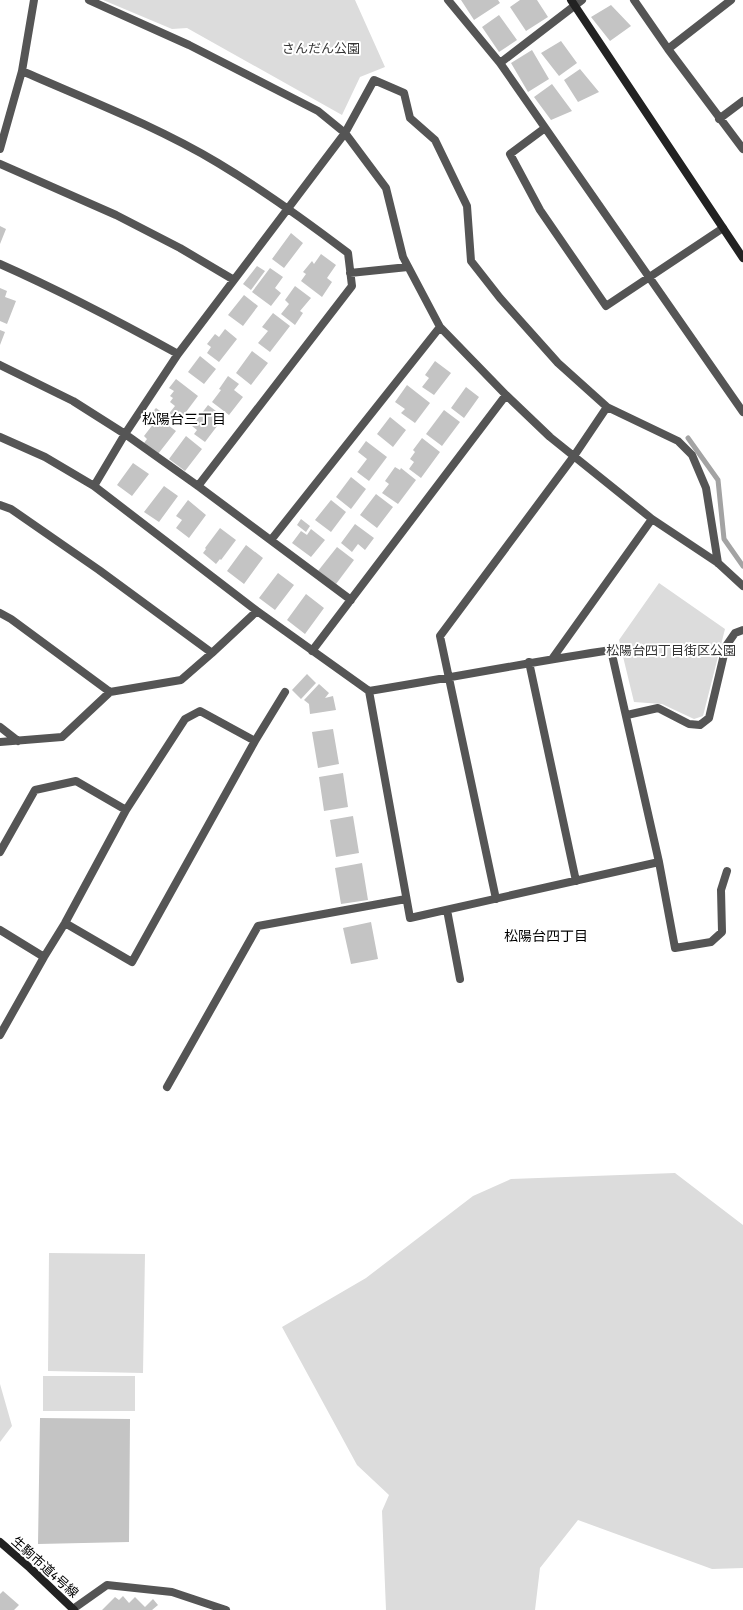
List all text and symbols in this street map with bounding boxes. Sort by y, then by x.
park label: さんだん公園 [282,41,360,56]
district label: 松陽台三丁目 [142,411,226,428]
park label: 松陽台四丁目街区公園 [606,643,736,658]
district label: 松陽台四丁目 [504,928,588,945]
street label: 生駒市道4号線 [9,1533,81,1601]

